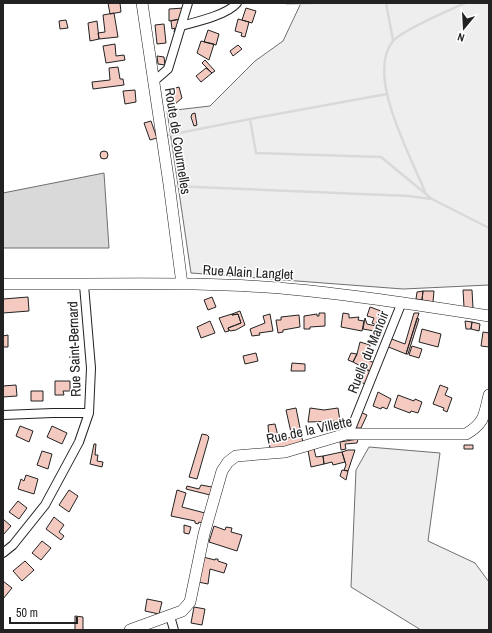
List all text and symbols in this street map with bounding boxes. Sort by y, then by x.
north arrow [444,8,484,48]
text: N [456,30,466,45]
street label: Route de Courmelles [161,86,195,196]
street label: Rue Alain Langlet [202,261,294,283]
street label: Rue Saint-Bernard [63,301,85,397]
street label: Ruelle du Manoir [343,308,393,396]
street label: Rue de la Villette [264,412,354,448]
scale bar [10,599,77,625]
text: 50 m [16,605,38,621]

